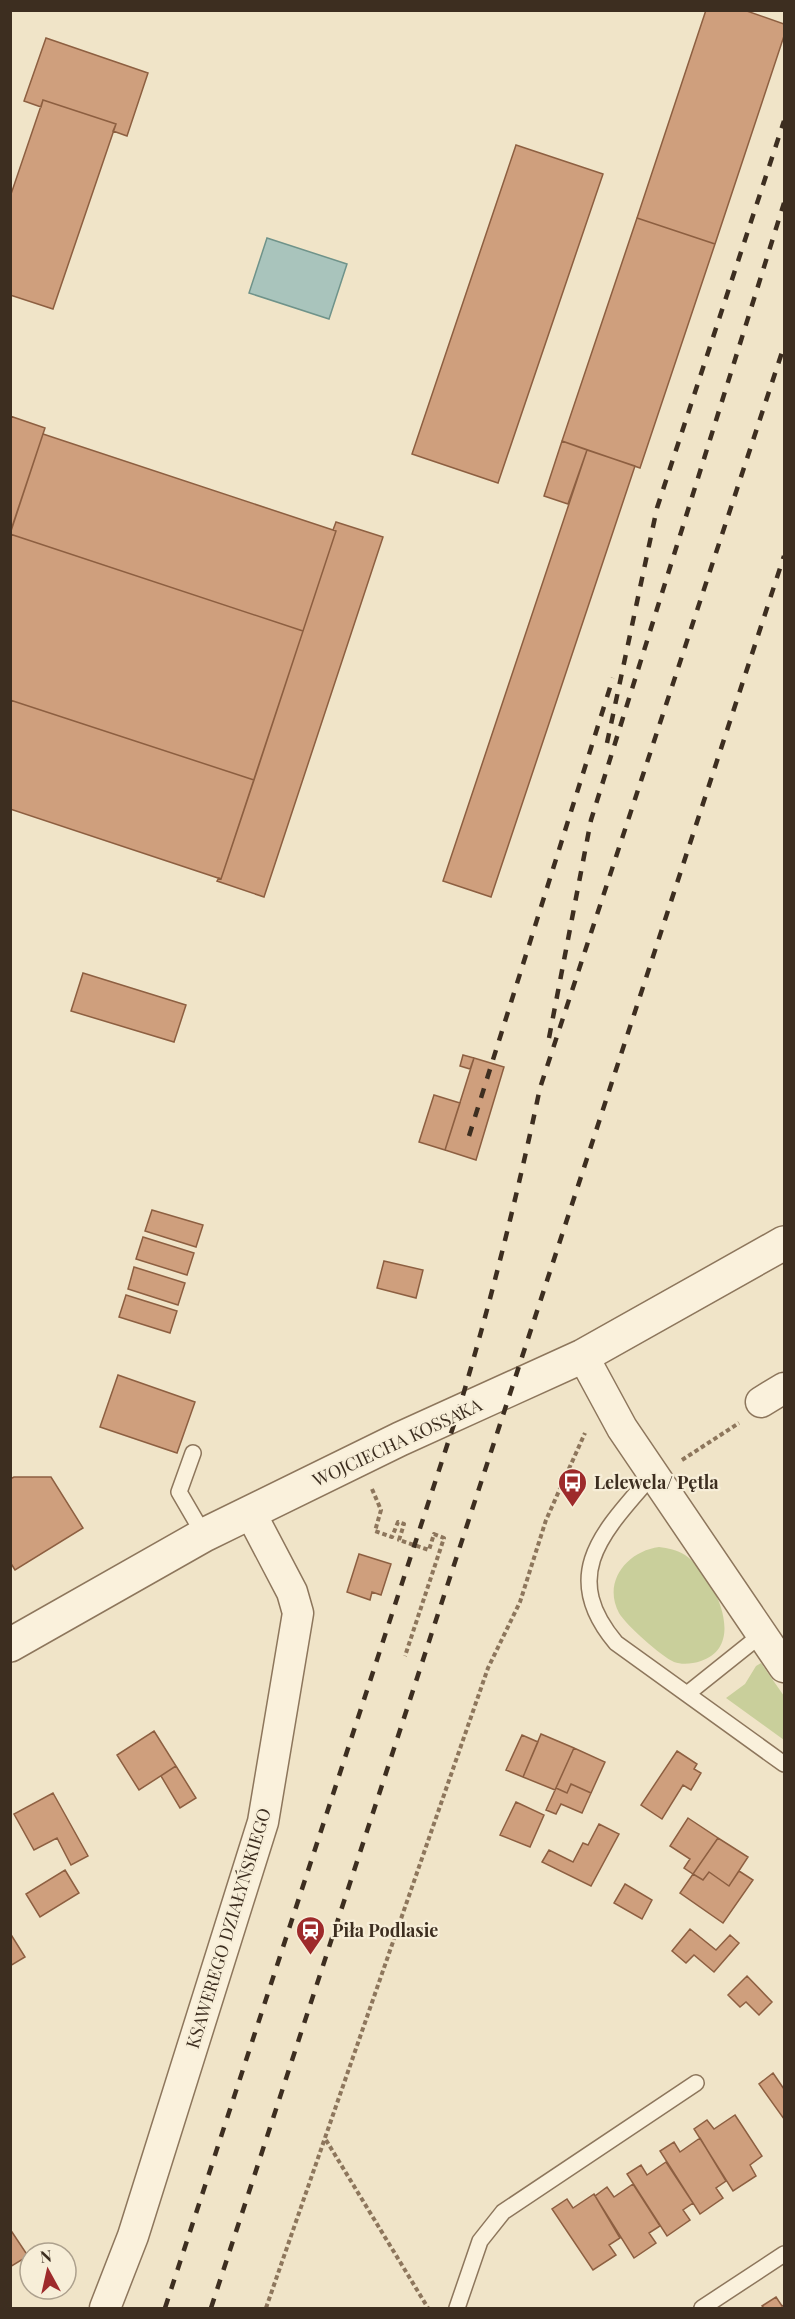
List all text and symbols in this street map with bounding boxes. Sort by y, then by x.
street label: WOJCIECHA KOSSAKA [308,1392,486,1492]
bus stop icon: Lelewela/ Pętla [557,1466,589,1508]
place label: Lelewela/ Pętla [594,1470,719,1494]
street label: KSAWEREGO DZIAŁYŃSKIEGO [180,1805,276,2051]
station icon: Piła Podlasie [295,1914,327,1956]
place label: Piła Podlasie [332,1918,438,1942]
north arrow [18,2241,78,2301]
text: N [39,2244,53,2267]

